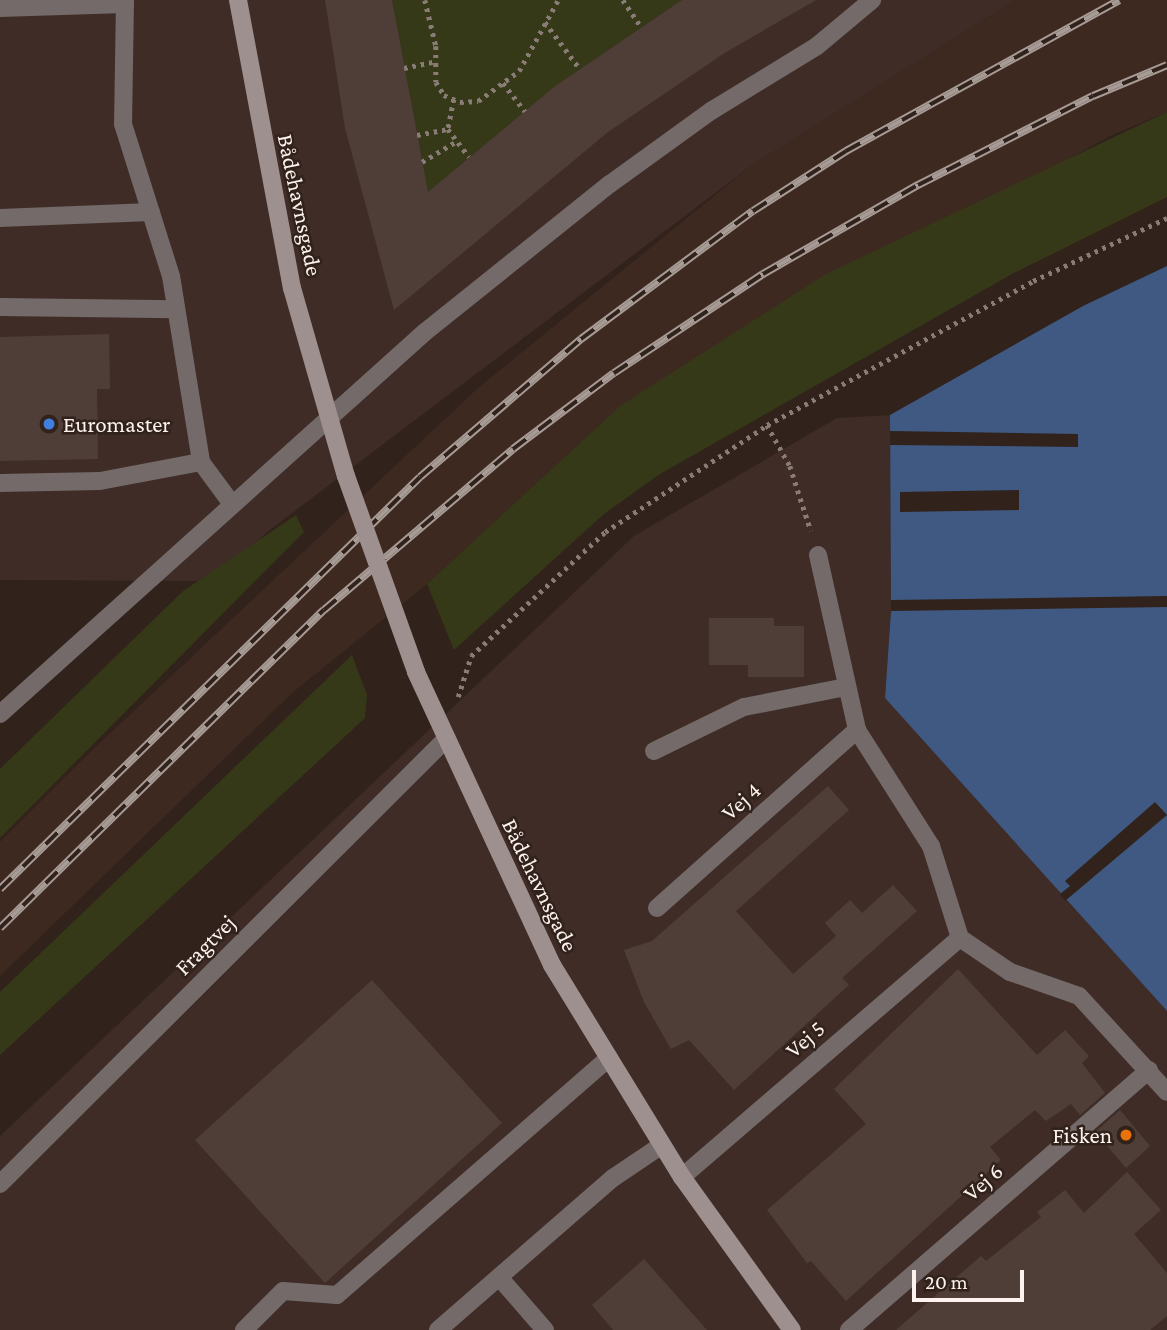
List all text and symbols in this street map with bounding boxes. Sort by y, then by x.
street label: Bådehavnsgade [272,132,328,278]
place label: Euromaster [63,410,171,438]
marker: Euromaster [41,416,57,432]
street label: Vej 4 [715,776,767,826]
street label: Bådehavnsgade [496,814,584,956]
street label: Fragtvej [169,909,241,981]
street label: Vej 5 [780,1014,830,1064]
place label: Fisken [1052,1121,1112,1149]
marker: Fisken [1118,1127,1134,1143]
street label: Vej 6 [957,1157,1009,1207]
scale bar [915,1256,1027,1300]
text: 20 m [925,1270,968,1294]

